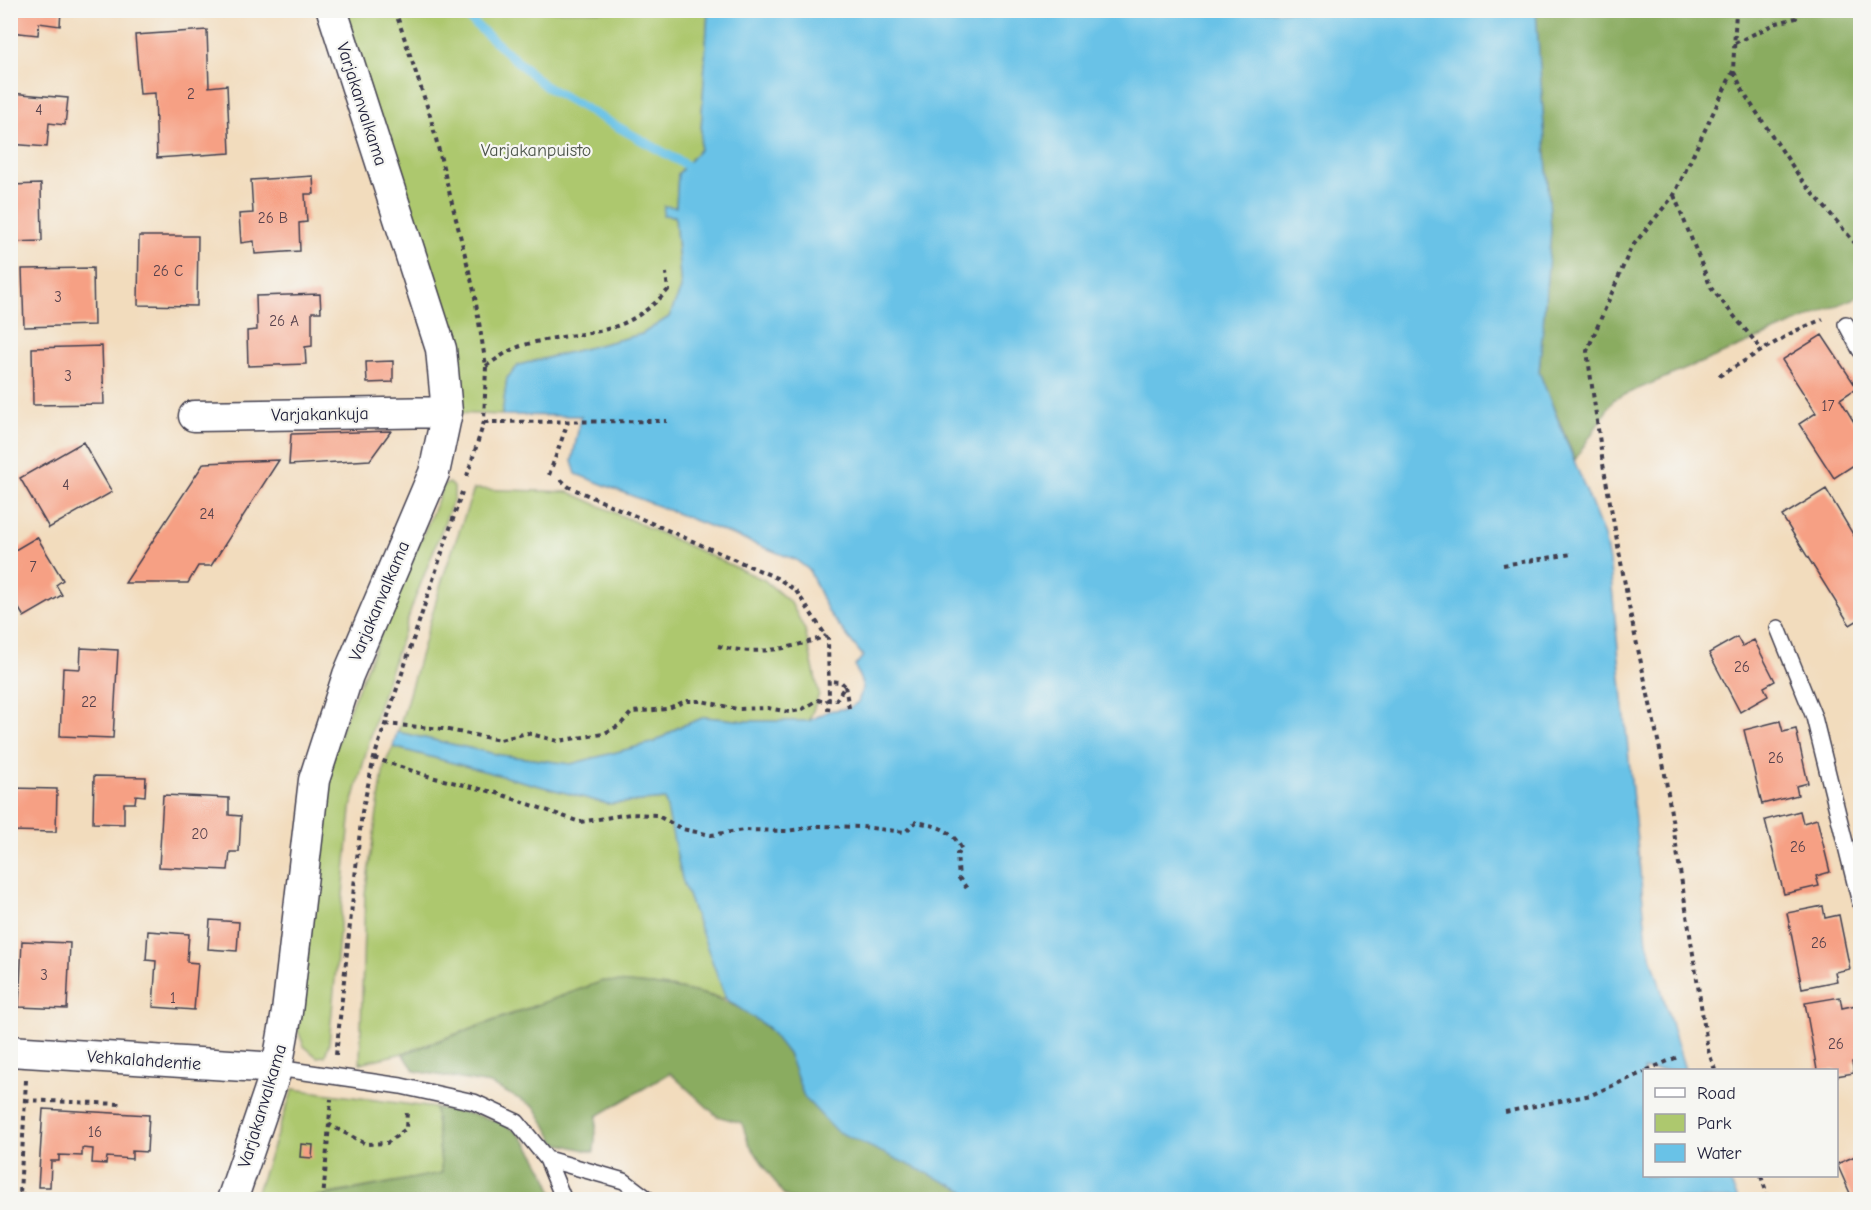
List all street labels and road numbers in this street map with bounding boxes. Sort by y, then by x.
street label: Varjakanvalkama [332,40,391,168]
street label: Varjakankuja [271,403,369,426]
street label: Varjakanvalkama [345,538,414,664]
street label: Varjakanvalkama [234,1042,291,1171]
street label: Vehkalahdentie [86,1046,202,1075]

